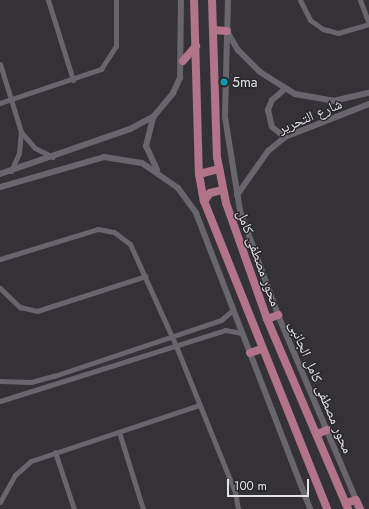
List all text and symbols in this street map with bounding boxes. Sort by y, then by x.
place label: 5ma [232,74,258,90]
marker: 5ma [219,77,229,87]
street label: شارع التحرير [276,95,344,137]
street label: محور مصطفى كامل [234,208,284,308]
street label: محور مصطفى كامل الجانبى [286,318,356,456]
scale bar [229,471,311,497]
text: 100 m [234,477,267,495]

